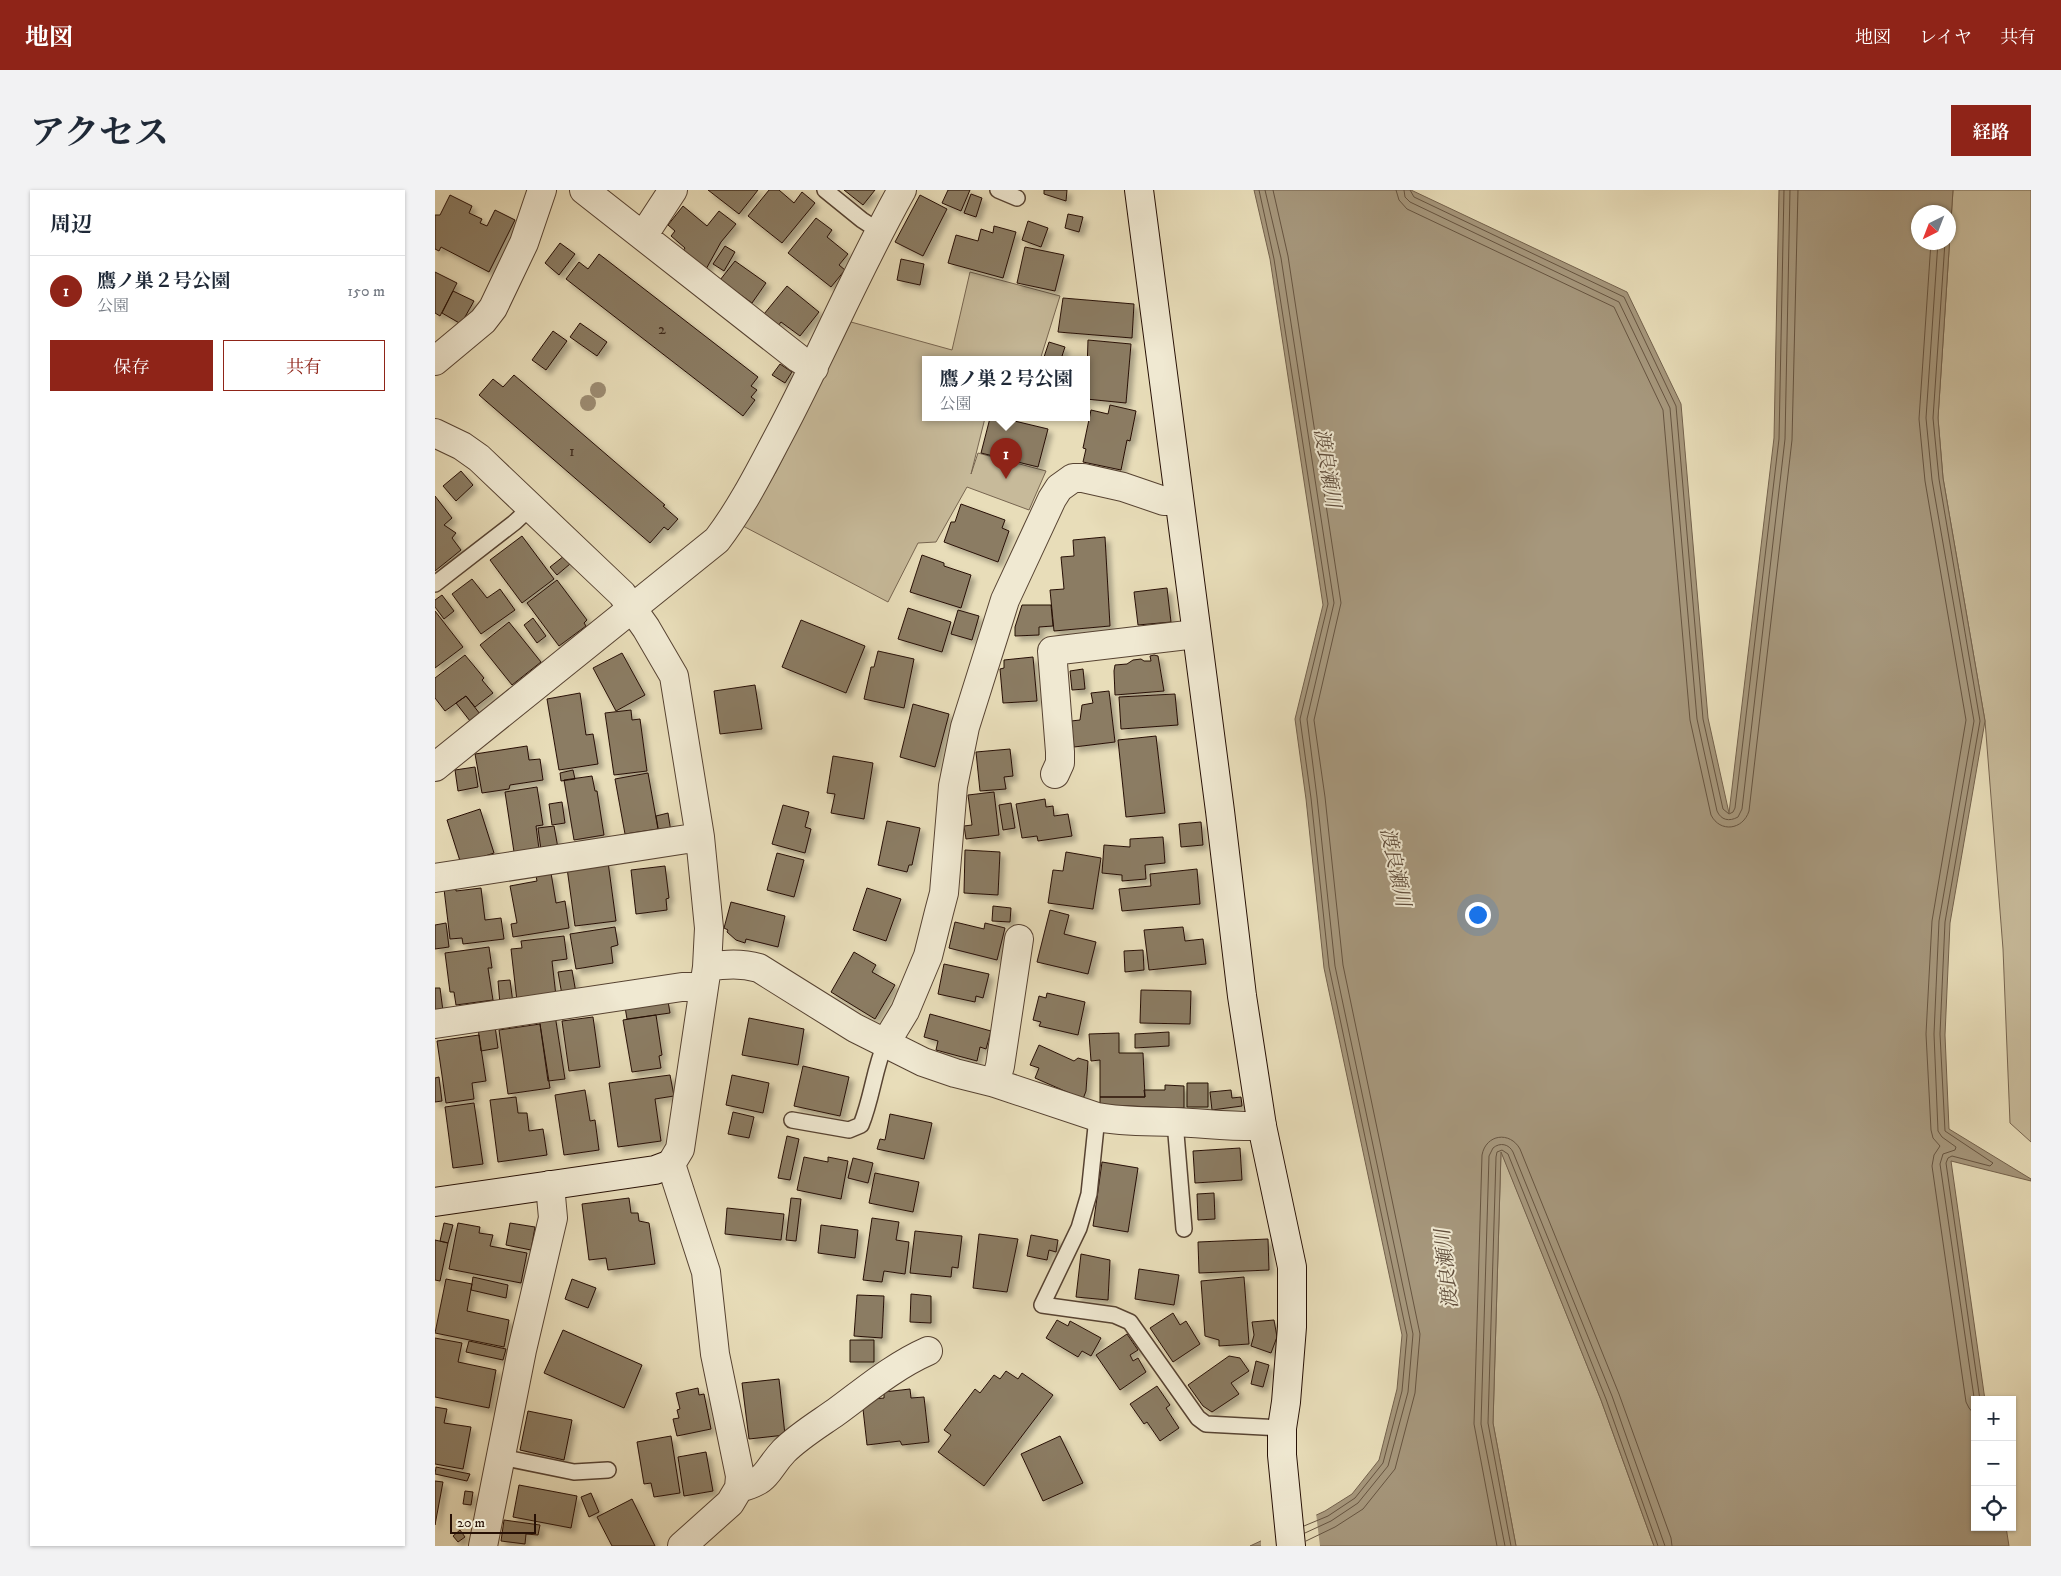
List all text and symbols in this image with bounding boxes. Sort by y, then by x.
text: 地図 [25,23,73,53]
text: 地図 [1855,27,1891,49]
text: レイヤ [1919,27,1972,49]
text: 共有 [2000,27,2036,49]
button: 経路 [1951,105,2031,156]
text: アクセス [30,112,169,156]
north arrow [1911,205,1956,250]
text: 周辺 [50,212,92,238]
text: 鷹ノ巣２号公園 [97,270,230,293]
text: 1 [63,281,69,301]
text: 150 m [347,281,385,301]
text: 公園 [97,296,129,316]
house number: 2 [658,319,666,339]
button: 保存 [50,340,213,391]
button: 共有 [223,340,385,391]
popup [922,356,1090,421]
text: 鷹ノ巣２号公園 [939,368,1073,391]
text: 公園 [939,394,972,414]
water label: 渡良瀬川 [1308,427,1345,512]
pin: 1 [990,438,1022,479]
house number: 1 [569,441,575,461]
water label: 渡良瀬川 [1374,826,1415,911]
your location [1465,902,1491,928]
water label: 渡良瀬川 [1431,1226,1464,1310]
map controls [1971,1396,2016,1531]
button: + [1971,1396,2016,1441]
button: − [1971,1441,2016,1486]
button: locate [1971,1486,2016,1531]
scale bar [450,1511,536,1534]
text: 20 m [457,1514,485,1532]

